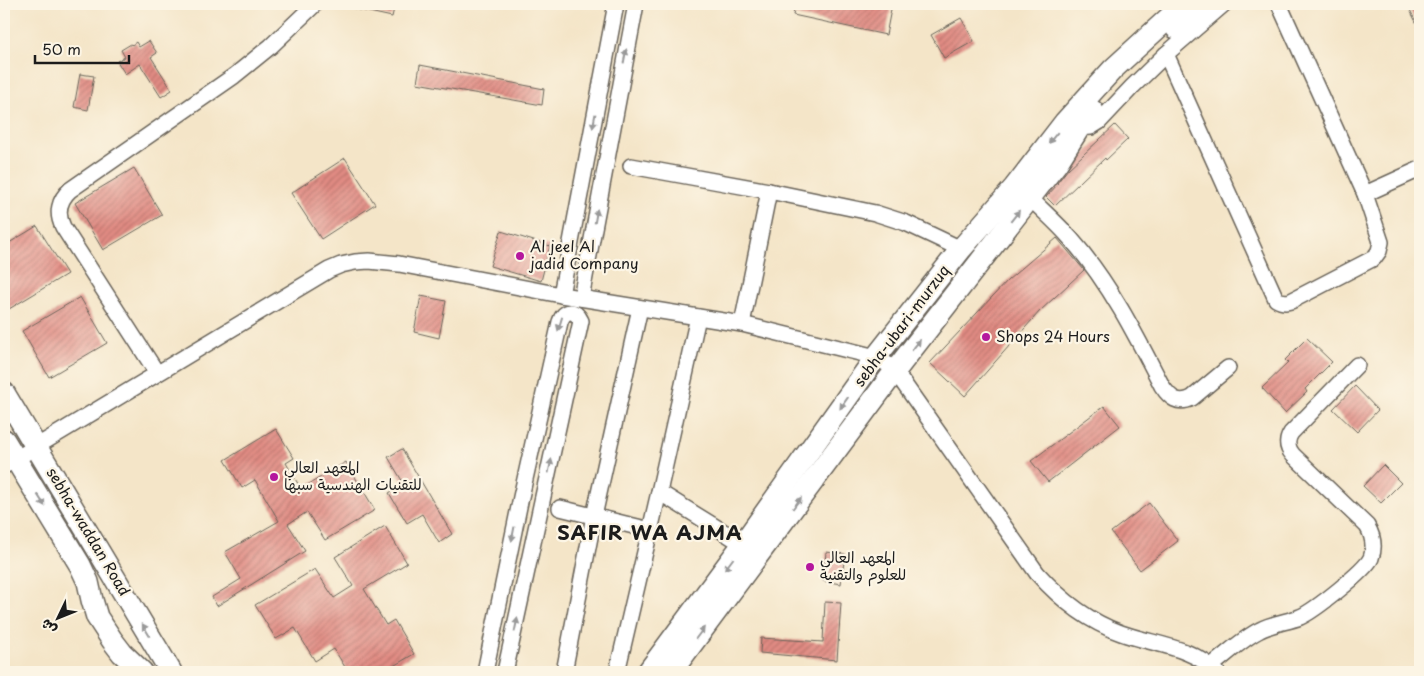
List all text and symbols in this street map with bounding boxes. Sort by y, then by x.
scale bar [35,32,129,64]
text: 50 m [42,37,81,60]
one-way arrow [622,48,630,64]
one-way arrow [590,113,598,128]
one-way arrow [1047,131,1058,144]
one-way arrow [592,207,600,223]
one-way arrow [1010,209,1020,223]
place label: Al jeel Al jadid Company [528,234,639,274]
marker: Al jeel Al jadid Company [514,250,526,262]
street label: sebha-ubari-murzuq [847,260,954,391]
one-way arrow [556,317,564,332]
place label: Shops 24 Hours [996,324,1110,347]
marker: Shops 24 Hours [980,331,992,343]
one-way arrow [910,339,921,352]
one-way arrow [839,396,849,410]
place label: المعهد العالي للتقنيات الهندسية سبها [284,455,422,495]
one-way arrow [546,458,554,473]
street label: sebha-waddan Road [42,463,137,600]
marker: المعهد العالي للتقنيات الهندسية سبها [268,471,280,483]
one-way arrow [36,494,45,507]
one-way arrow [792,496,802,510]
district label: SAFIR WA AJMA [557,517,743,547]
one-way arrow [509,526,517,542]
place label: المعهد العالي للعلوم والتقنية [820,545,906,587]
one-way arrow [724,557,734,571]
marker: المعهد العالي للعلوم والتقنية [804,561,816,573]
north arrow [32,594,82,644]
text: ش [35,614,61,640]
one-way arrow [512,617,520,632]
one-way arrow [141,624,150,637]
one-way arrow [695,626,705,640]

